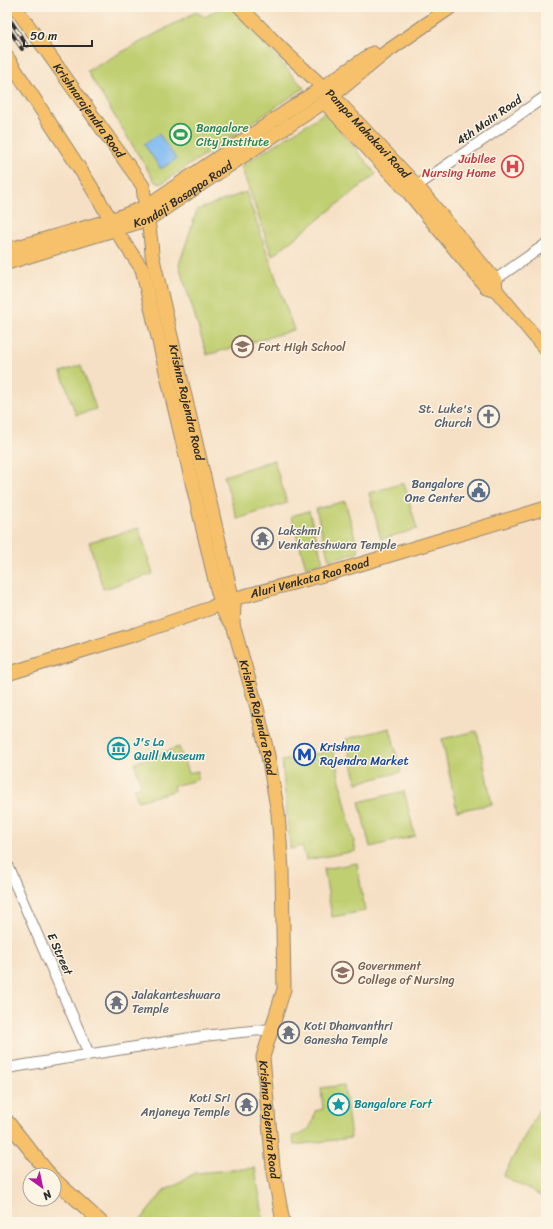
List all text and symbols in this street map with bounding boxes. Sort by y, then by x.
scale bar [24,22,92,48]
text: 50 m [30,25,57,47]
street label: Krishnarajendra Road [47,58,132,164]
street label: Pampa Mahakavi Road [320,83,416,184]
street label: 4th Main Road [451,88,528,151]
place label: Bangalore City Institute [196,117,269,153]
sports icon: Bangalore City Institute [167,122,193,148]
place label: Jubilee Nursing Home [422,148,496,184]
hospital icon: Jubilee Nursing Home [499,153,525,179]
street label: Kondaji Basappa Road [130,154,239,234]
school or university icon: Fort High School [230,334,256,360]
place label: Fort High School [258,336,346,358]
street label: Krishna Rajendra Road [162,342,211,463]
place label: St. Luke's Church [419,398,472,434]
church icon: St. Luke's Church [475,403,501,429]
place label: Bangalore One Center [405,473,465,509]
public building icon: Bangalore One Center [466,478,492,504]
place label: Lakshmi Venkateshwara Temple [278,520,397,556]
temple icon: Lakshmi Venkateshwara Temple [249,525,275,551]
street label: Aluri Venkata Rao Road [247,551,374,605]
street label: Krishna Rajendra Road [233,657,282,778]
place label: J's La Quill Museum [133,731,205,767]
museum icon: J's La Quill Museum [105,736,131,762]
place label: Krishna Rajendra Market [320,736,409,772]
metro station icon: Krishna Rajendra Market [292,741,318,767]
street label: E Street [41,929,80,980]
place label: Government College of Nursing [358,955,455,991]
school or university icon: Government College of Nursing [329,960,355,986]
place label: Jalakanteshwara Temple [131,984,221,1020]
temple icon: Jalakanteshwara Temple [103,989,129,1015]
place label: Koti Dhanvanthri Ganesha Temple [304,1015,393,1051]
temple icon: Koti Dhanvanthri Ganesha Temple [276,1020,302,1046]
street label: Krishna Rajendra Road [252,1060,286,1181]
place label: Koti Sri Anjaneya Temple [140,1087,231,1123]
place icon: Bangalore Fort [325,1091,351,1117]
temple icon: Koti Sri Anjaneya Temple [233,1092,259,1118]
place label: Bangalore Fort [354,1093,433,1115]
north arrow [22,1167,62,1207]
text: N [38,1184,56,1205]

